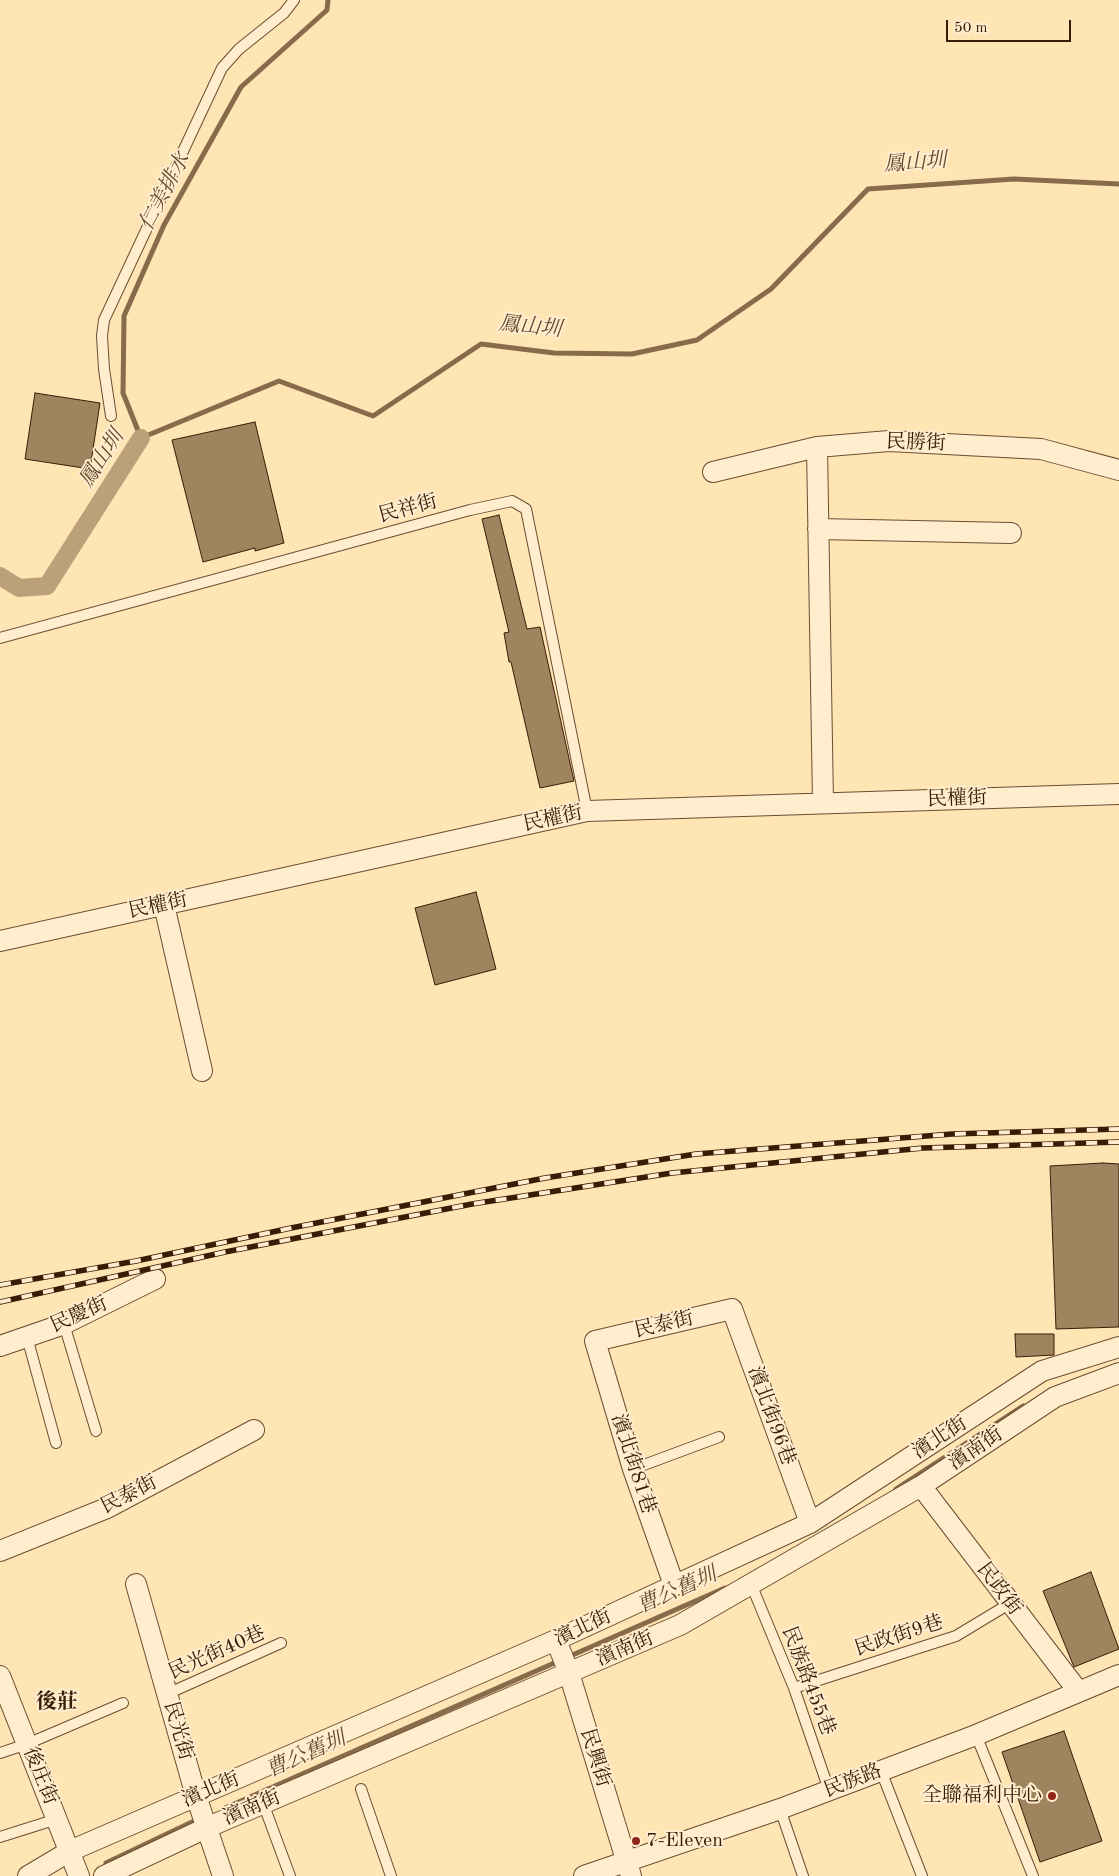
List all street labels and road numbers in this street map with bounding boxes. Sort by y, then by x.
street label: 民勝街 [886,430,946,456]
street label: 民祥街 [376,490,440,528]
street label: 民權街 [927,786,987,812]
street label: 民權街 [521,801,585,837]
street label: 民權街 [126,888,190,924]
street label: 民慶街 [47,1292,111,1338]
street label: 民泰街 [632,1307,696,1343]
street label: 濱北街96巷 [742,1363,800,1469]
street label: 濱北街81巷 [606,1411,660,1517]
street label: 濱北街 [908,1412,972,1464]
street label: 濱南街 [944,1422,1008,1476]
street label: 民泰街 [97,1471,161,1519]
street label: 民政街 [971,1558,1027,1620]
street label: 濱北街 [551,1604,615,1652]
street label: 民政街9巷 [852,1610,946,1662]
street label: 民光街40巷 [165,1621,269,1685]
street label: 民族路455巷 [776,1623,840,1739]
street label: 濱南街 [593,1626,657,1672]
street label: 民光街 [158,1699,198,1763]
street label: 民興街 [575,1726,615,1790]
street label: 後庄街 [18,1744,62,1808]
street label: 民族路 [821,1759,885,1803]
street label: 濱北街 [179,1767,243,1813]
street label: 濱南街 [220,1785,284,1831]

